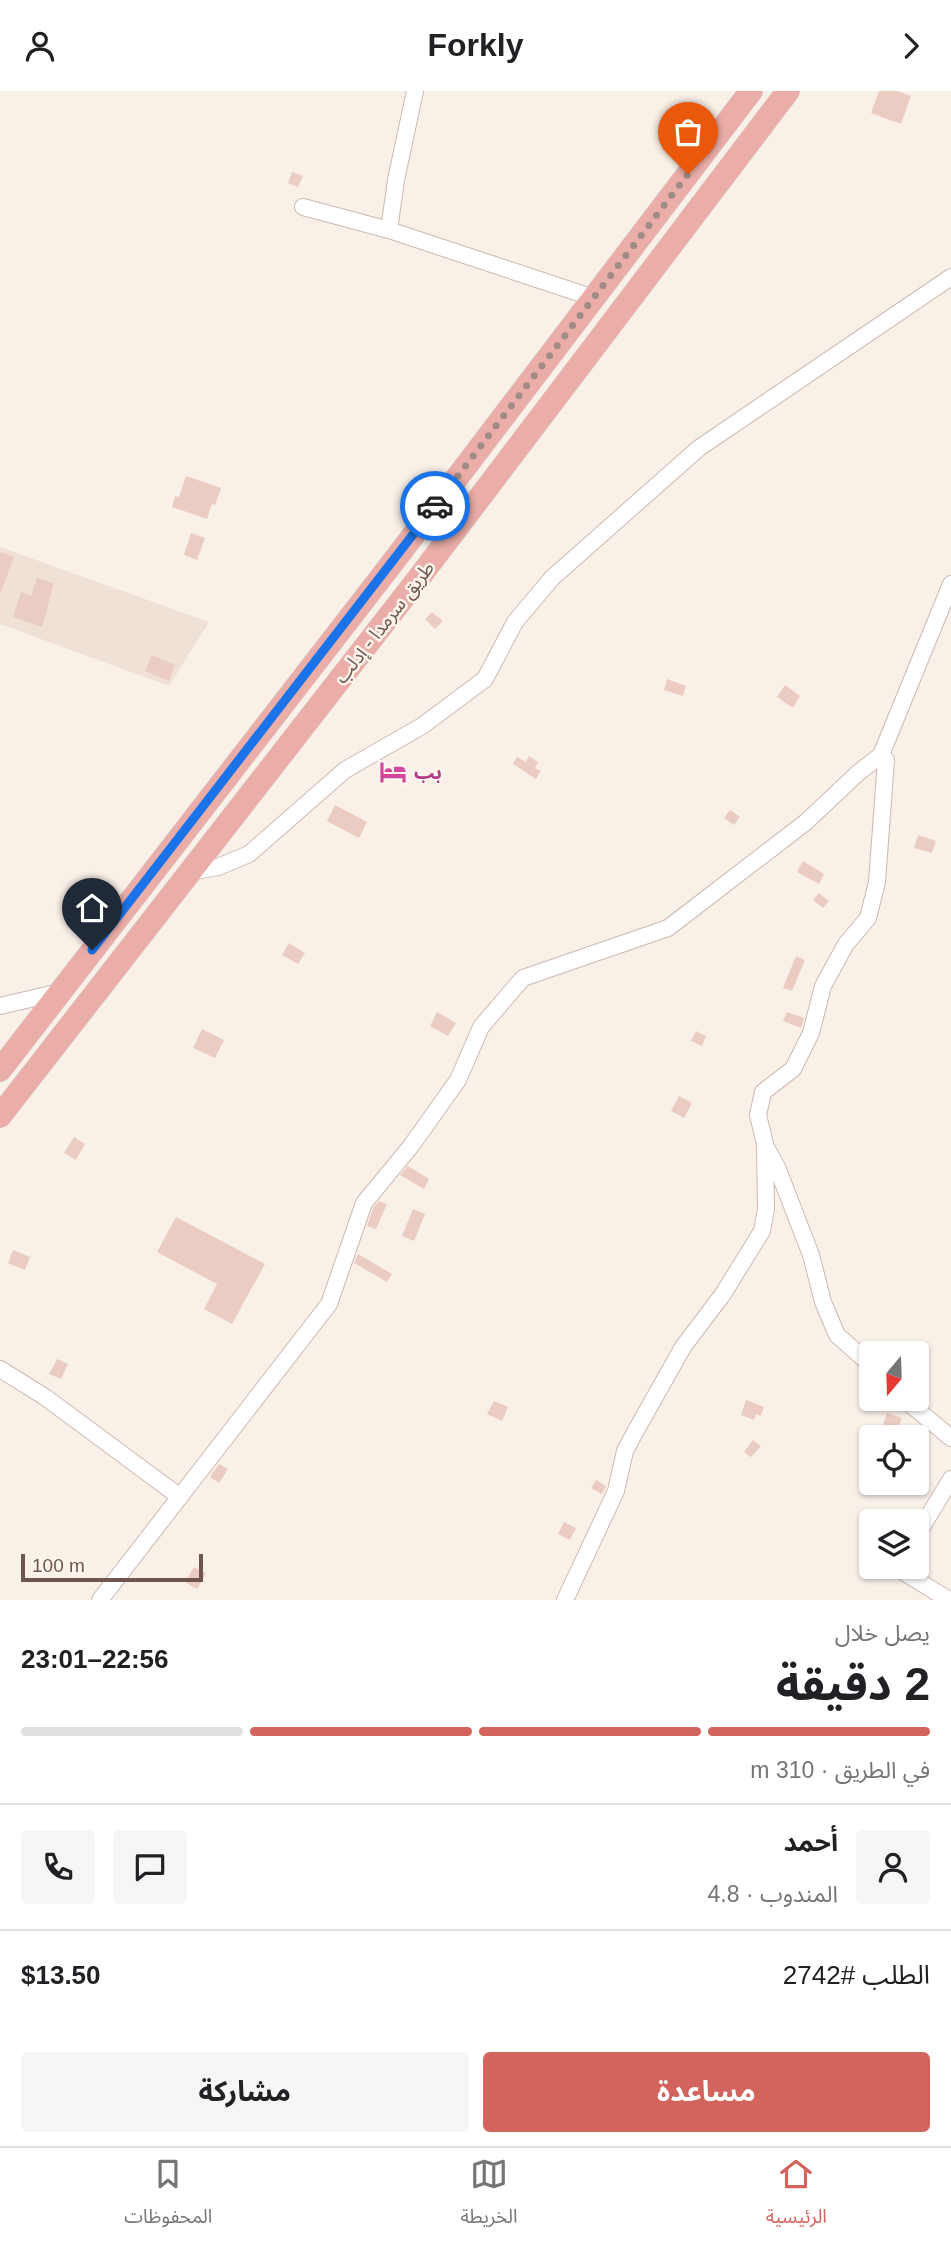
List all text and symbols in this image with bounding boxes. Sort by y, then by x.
icon: person [21,27,59,65]
text: Forkly [427,27,524,63]
icon: forward [892,27,930,65]
pin [658,102,718,174]
icon: bag [669,113,707,151]
courier [400,471,470,541]
icon: car [416,487,454,525]
street label: طريق سرمدا - إدلب [330,557,440,689]
hotel icon: بب [378,757,408,787]
place label: بب [414,762,442,783]
pin [62,878,122,950]
icon: home [73,889,111,927]
north arrow [859,1341,929,1411]
map controls [859,1341,929,1579]
button: locate [859,1425,929,1495]
button: layers [859,1509,929,1579]
scale bar [21,1551,203,1583]
text: 100 m [32,1555,85,1576]
text: يصل خلال [835,1620,930,1646]
text: 22:56–23:01 [21,1644,168,1674]
text: 2 دقيقة [776,1658,930,1710]
text: في الطريق · 310 m [750,1757,930,1783]
text: أحمد [784,1827,838,1857]
button: phone [21,1830,95,1904]
button: chat [113,1830,187,1904]
button: person [856,1830,930,1904]
text: المندوب · 4.8 [708,1881,838,1907]
text: $13.50 [21,1960,101,1990]
text: الطلب #2742 [783,1960,930,1990]
button: مشاركة [21,2052,469,2132]
button: مساعدة [483,2052,930,2132]
tab: المحفوظات [124,2155,212,2237]
tab: الخريطة [461,2155,518,2237]
tab: الرئيسية [766,2155,827,2237]

